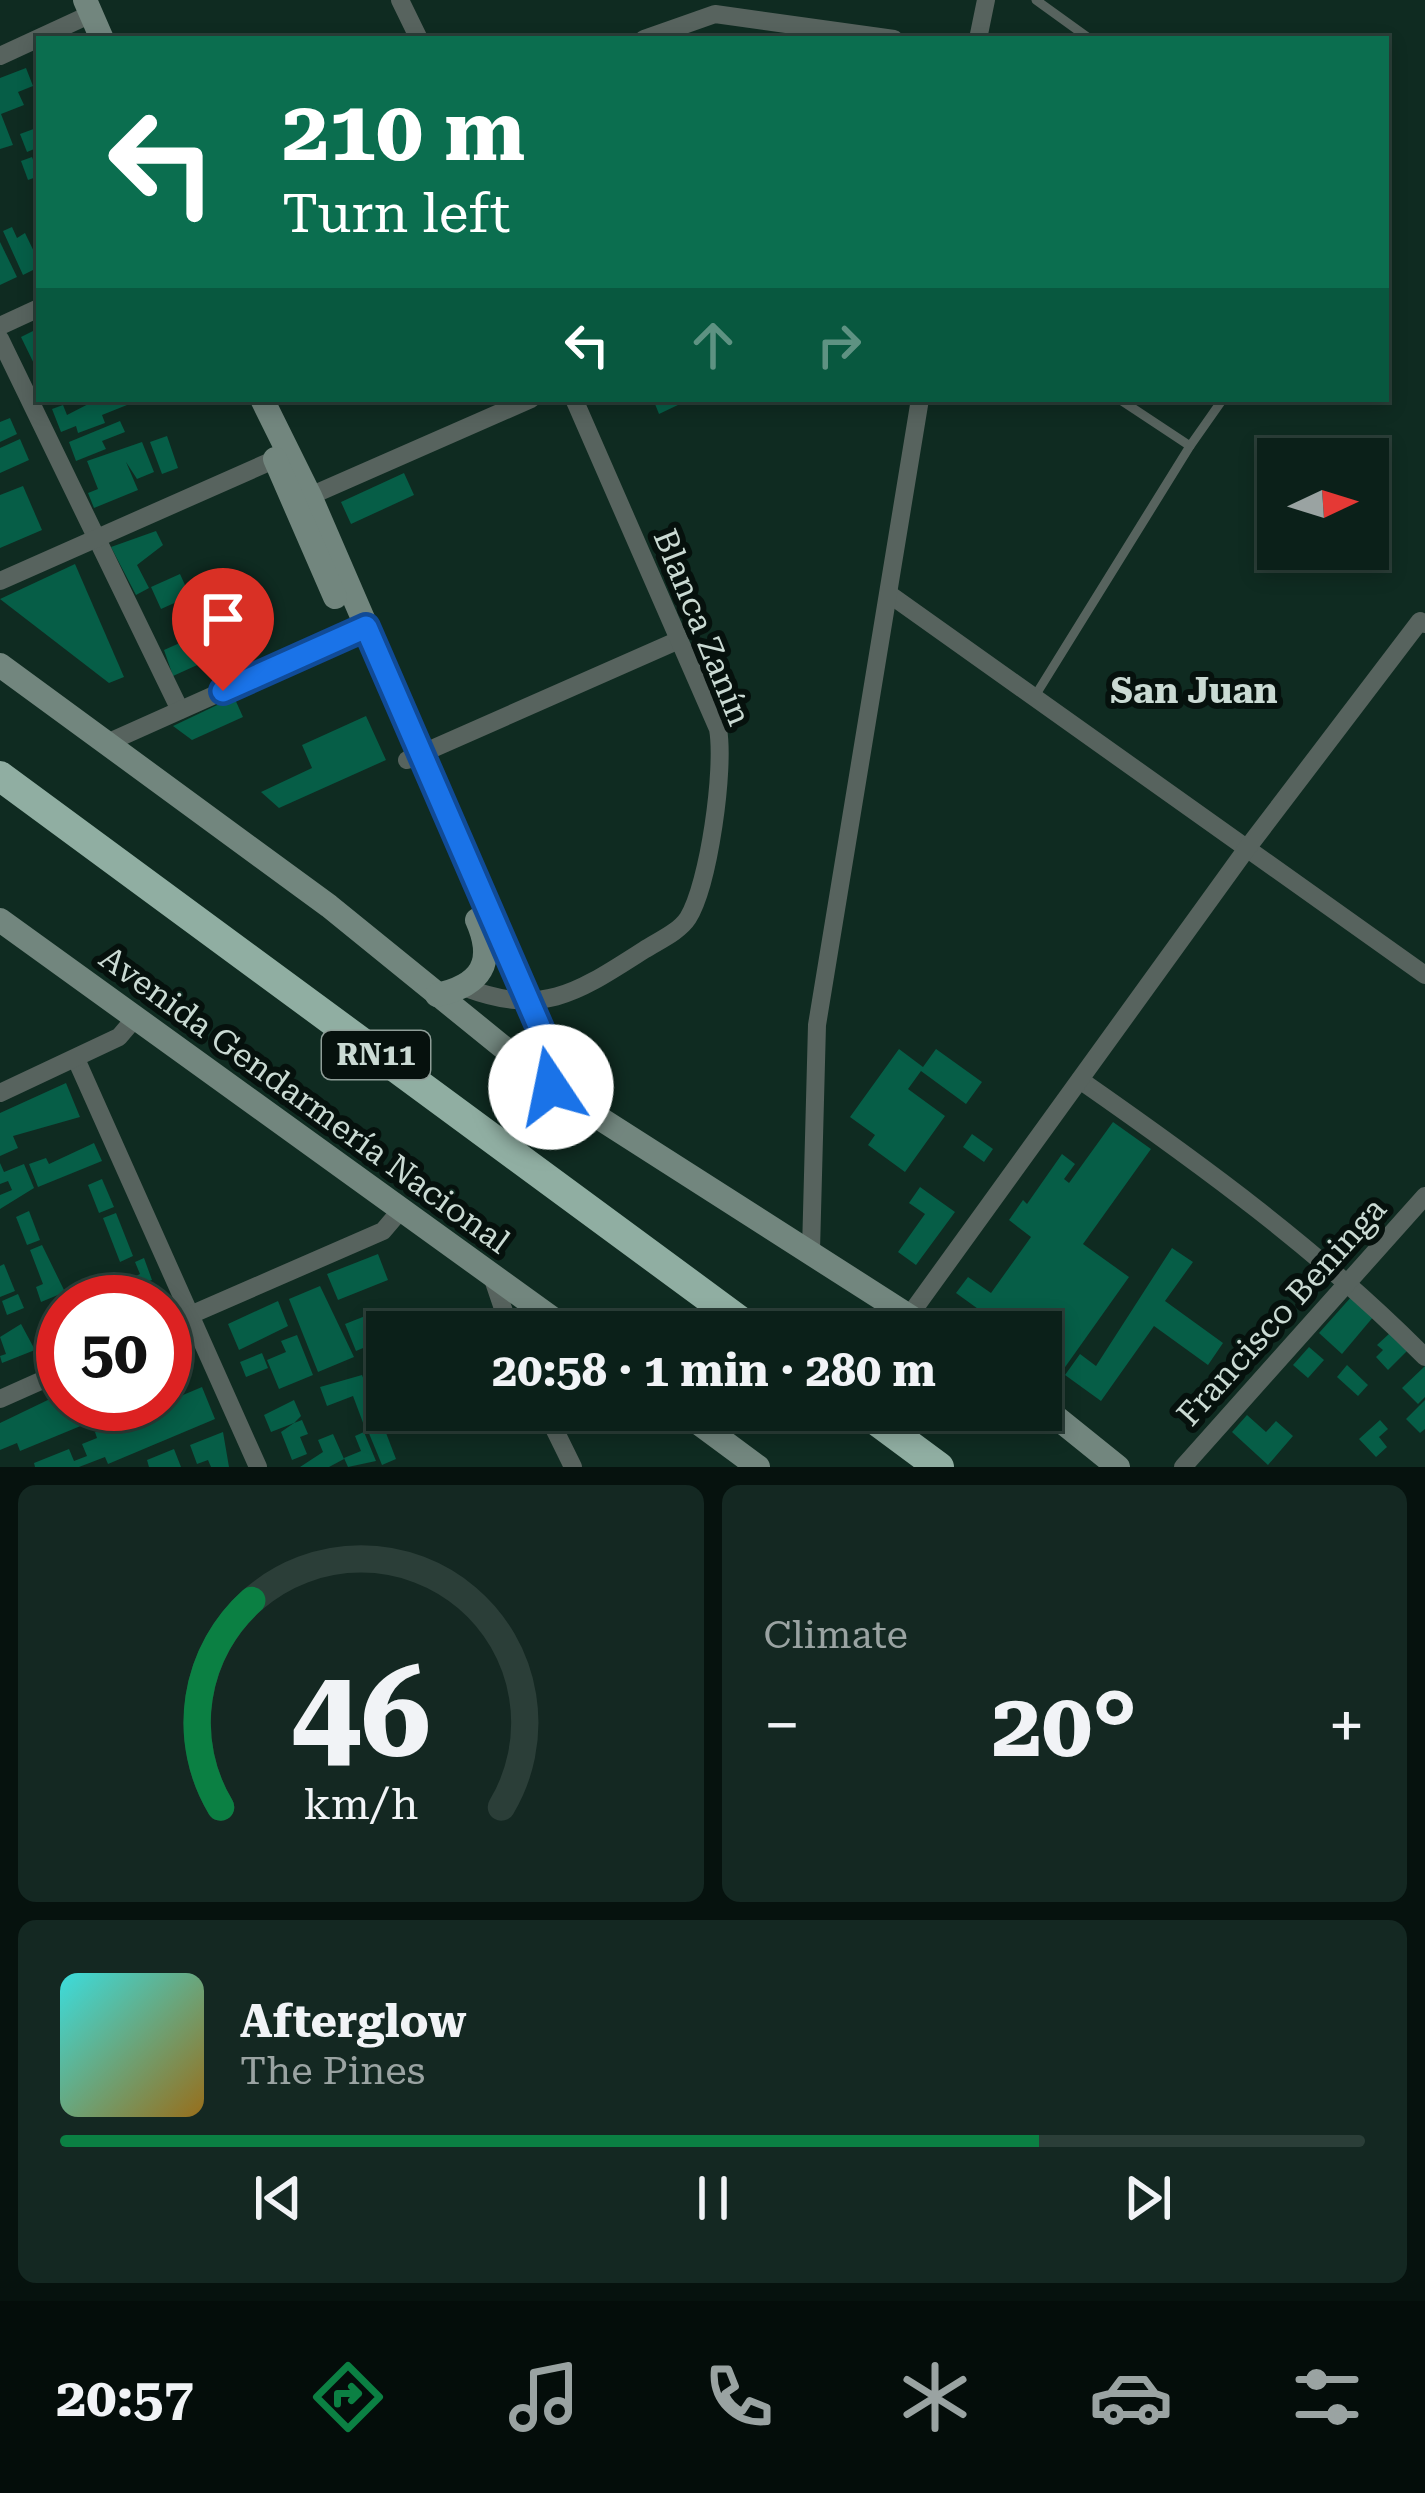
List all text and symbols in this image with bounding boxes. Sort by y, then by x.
text: 210 m [282,82,525,180]
icon: left [84,84,240,240]
text: Turn left [282,182,510,245]
icon: left [554,312,620,378]
icon: ahead [680,312,746,378]
icon: right [806,312,872,378]
north arrow [1257,438,1389,570]
map controls [1257,438,1389,570]
street label: Blanca Zanín [646,523,760,731]
pin [172,568,274,691]
icon: arrive [190,586,256,652]
district label: San Juan [1110,670,1278,712]
street label: Avenida Gendarmería Nacional [92,938,517,1261]
position arrow [488,1024,614,1150]
road number: RN11 [322,1031,430,1079]
street label: Francisco Beninga [1169,1189,1394,1433]
speed limit sign: 50 [36,1275,192,1431]
text: 20:58 · 1 min · 280 m [492,1344,936,1397]
text: Climate [764,1612,908,1658]
text: 46 [291,1640,431,1786]
text: 20° [991,1673,1137,1778]
text: − [764,1687,800,1764]
text: + [1328,1687,1365,1764]
text: km/h [303,1778,418,1828]
text: Afterglow [240,1995,466,2048]
text: The Pines [240,2048,425,2094]
icon: previous [245,2165,311,2231]
icon: pause [680,2165,746,2231]
icon: next [1115,2165,1181,2231]
icon: directions [306,2355,390,2439]
icon: music [502,2355,586,2439]
icon: phone [697,2355,781,2439]
icon: climate [893,2355,977,2439]
icon: car [1089,2355,1173,2439]
icon: filters [1285,2355,1369,2439]
text: 20:57 [56,2366,194,2429]

